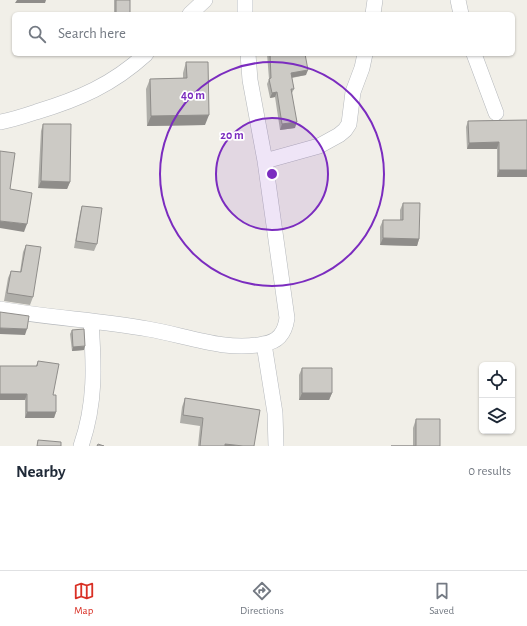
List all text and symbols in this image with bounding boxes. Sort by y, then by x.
search box [12,12,515,56]
icon: search [26,23,48,45]
text: Search here [58,26,126,41]
text: 40 m [181,89,205,101]
text: 20 m [220,129,244,141]
centre of rings [265,167,279,181]
map controls [479,362,515,434]
button: locate [479,362,515,398]
button: layers [479,398,515,434]
text: Nearby [16,463,66,480]
text: 0 results [468,465,511,478]
tab: Map [73,580,95,617]
tab: Directions [240,580,284,617]
tab: Saved [429,580,454,617]

